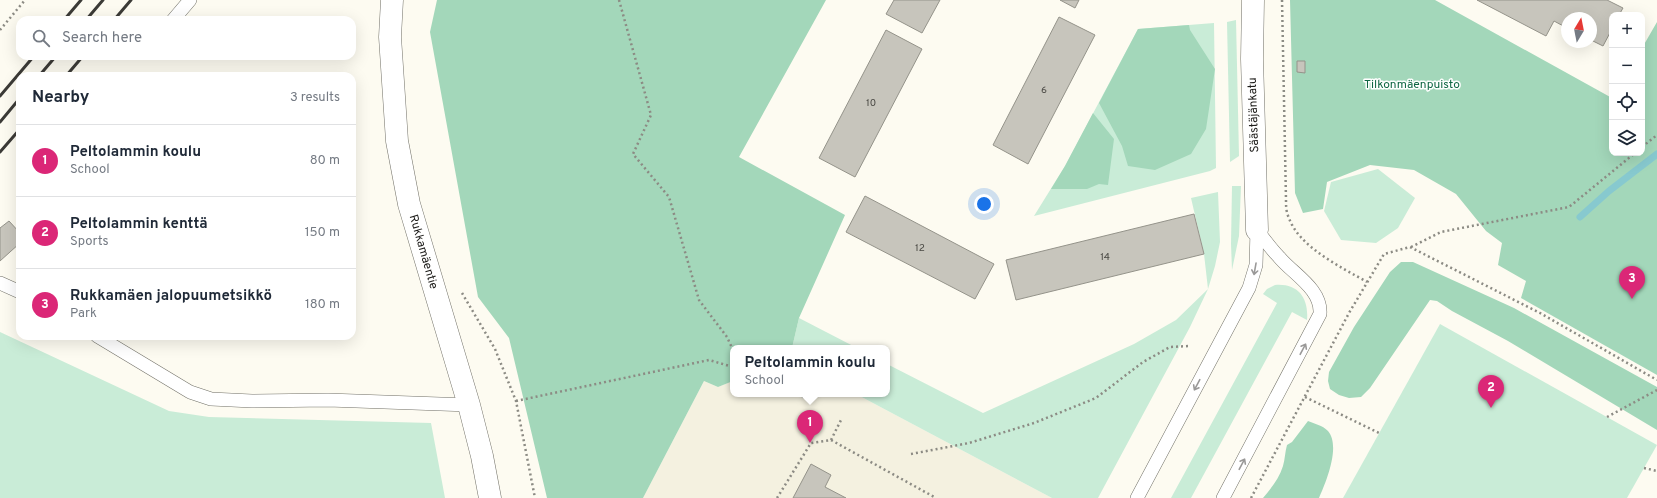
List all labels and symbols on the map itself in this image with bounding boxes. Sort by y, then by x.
north arrow [1561,12,1597,48]
street label: Säästäjänkatu [1245,77,1263,153]
park label: Tilkonmäenpuisto [1364,77,1460,93]
house number: 6 [1041,84,1047,97]
house number: 10 [866,97,876,110]
your location [974,194,994,214]
street label: Rukkamäentie [405,213,441,291]
house number: 12 [915,242,925,255]
house number: 14 [1100,251,1110,264]
one-way arrow [1250,262,1258,275]
pin: 3 [1619,266,1645,299]
one-way arrow [1300,343,1307,355]
pin: 2 [1478,375,1504,408]
one-way arrow [1193,379,1201,391]
pin: 1 [797,410,823,443]
one-way arrow [1238,458,1246,470]

